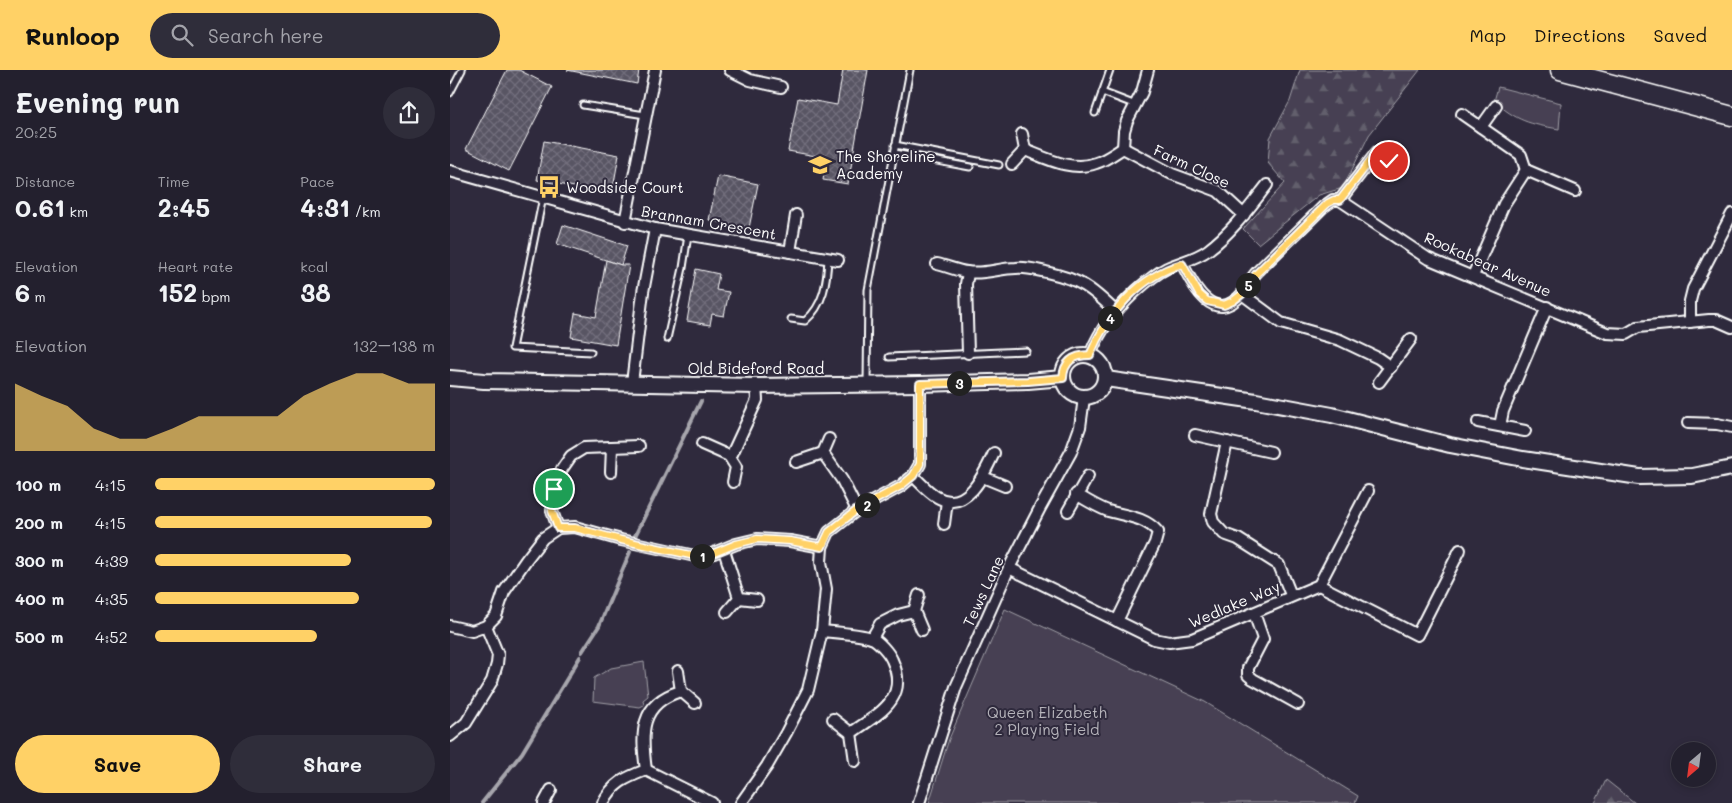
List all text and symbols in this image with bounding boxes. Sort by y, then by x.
search box [150,13,500,58]
text: Runloop [25,20,120,51]
icon: search [168,21,196,49]
text: Search here [208,23,323,48]
text: Map [1469,23,1506,47]
text: Directions [1534,23,1626,47]
text: Saved [1654,23,1707,47]
text: Evening run [15,84,180,120]
button: share [383,87,435,139]
text: 20:25 [15,121,57,142]
street label: Farm Close [1151,140,1233,192]
pin [1368,140,1410,182]
place label: The Shoreline Academy [836,146,935,183]
icon: check [1375,147,1403,175]
school or university icon: The Shoreline Academy [807,152,833,178]
text: Distance [15,172,75,191]
text: Time [158,172,190,191]
text: Pace [300,172,335,191]
bus stop icon: Woodside Court [536,174,562,200]
place label: Woodside Court [566,177,684,197]
text: 0.61 [15,191,65,223]
text: 2:45 [158,191,210,223]
text: 4:31 [300,191,350,223]
street label: Brannam Crescent [640,200,778,244]
text: km [65,202,88,221]
text: /km [350,202,381,221]
street label: Rookabear Avenue [1421,227,1555,301]
text: Elevation [15,257,78,276]
text: Heart rate [158,257,233,276]
text: kcal [300,257,328,276]
pin: 5 [1236,272,1260,298]
text: 6 [15,276,30,308]
text: 152 [158,276,197,308]
text: 38 [300,276,331,308]
text: 5 [1244,276,1253,295]
text: m [30,287,46,306]
text: bpm [197,287,231,306]
pin: 4 [1098,306,1122,330]
text: 4 [1106,309,1115,328]
text: Elevation [15,335,87,356]
text: 132–138 m [352,335,435,356]
street label: Old Bideford Road [688,358,824,378]
pin: 3 [946,370,972,396]
text: 3 [955,374,964,393]
pin [533,468,575,510]
text: 100 m [15,474,61,495]
text: 4:15 [95,474,126,495]
icon: arrive [540,475,568,503]
pin: 2 [854,492,880,518]
text: 2 [864,496,871,515]
text: 200 m [15,512,63,533]
text: 4:15 [95,512,126,533]
pin: 1 [690,544,714,568]
text: 1 [699,547,706,566]
text: 300 m [15,550,64,571]
text: 4:39 [95,550,128,571]
street label: Tews Lane [958,552,1008,630]
street label: Wedlake Way [1185,576,1283,632]
text: 400 m [15,588,64,609]
text: 4:35 [95,588,128,609]
text: 500 m [15,626,63,647]
text: 4:52 [95,626,128,647]
park label: Queen Elizabeth 2 Playing Field [987,702,1107,739]
button: Save [15,735,220,793]
button: Share [230,735,435,793]
north arrow [1671,742,1716,788]
map controls [1671,742,1716,787]

